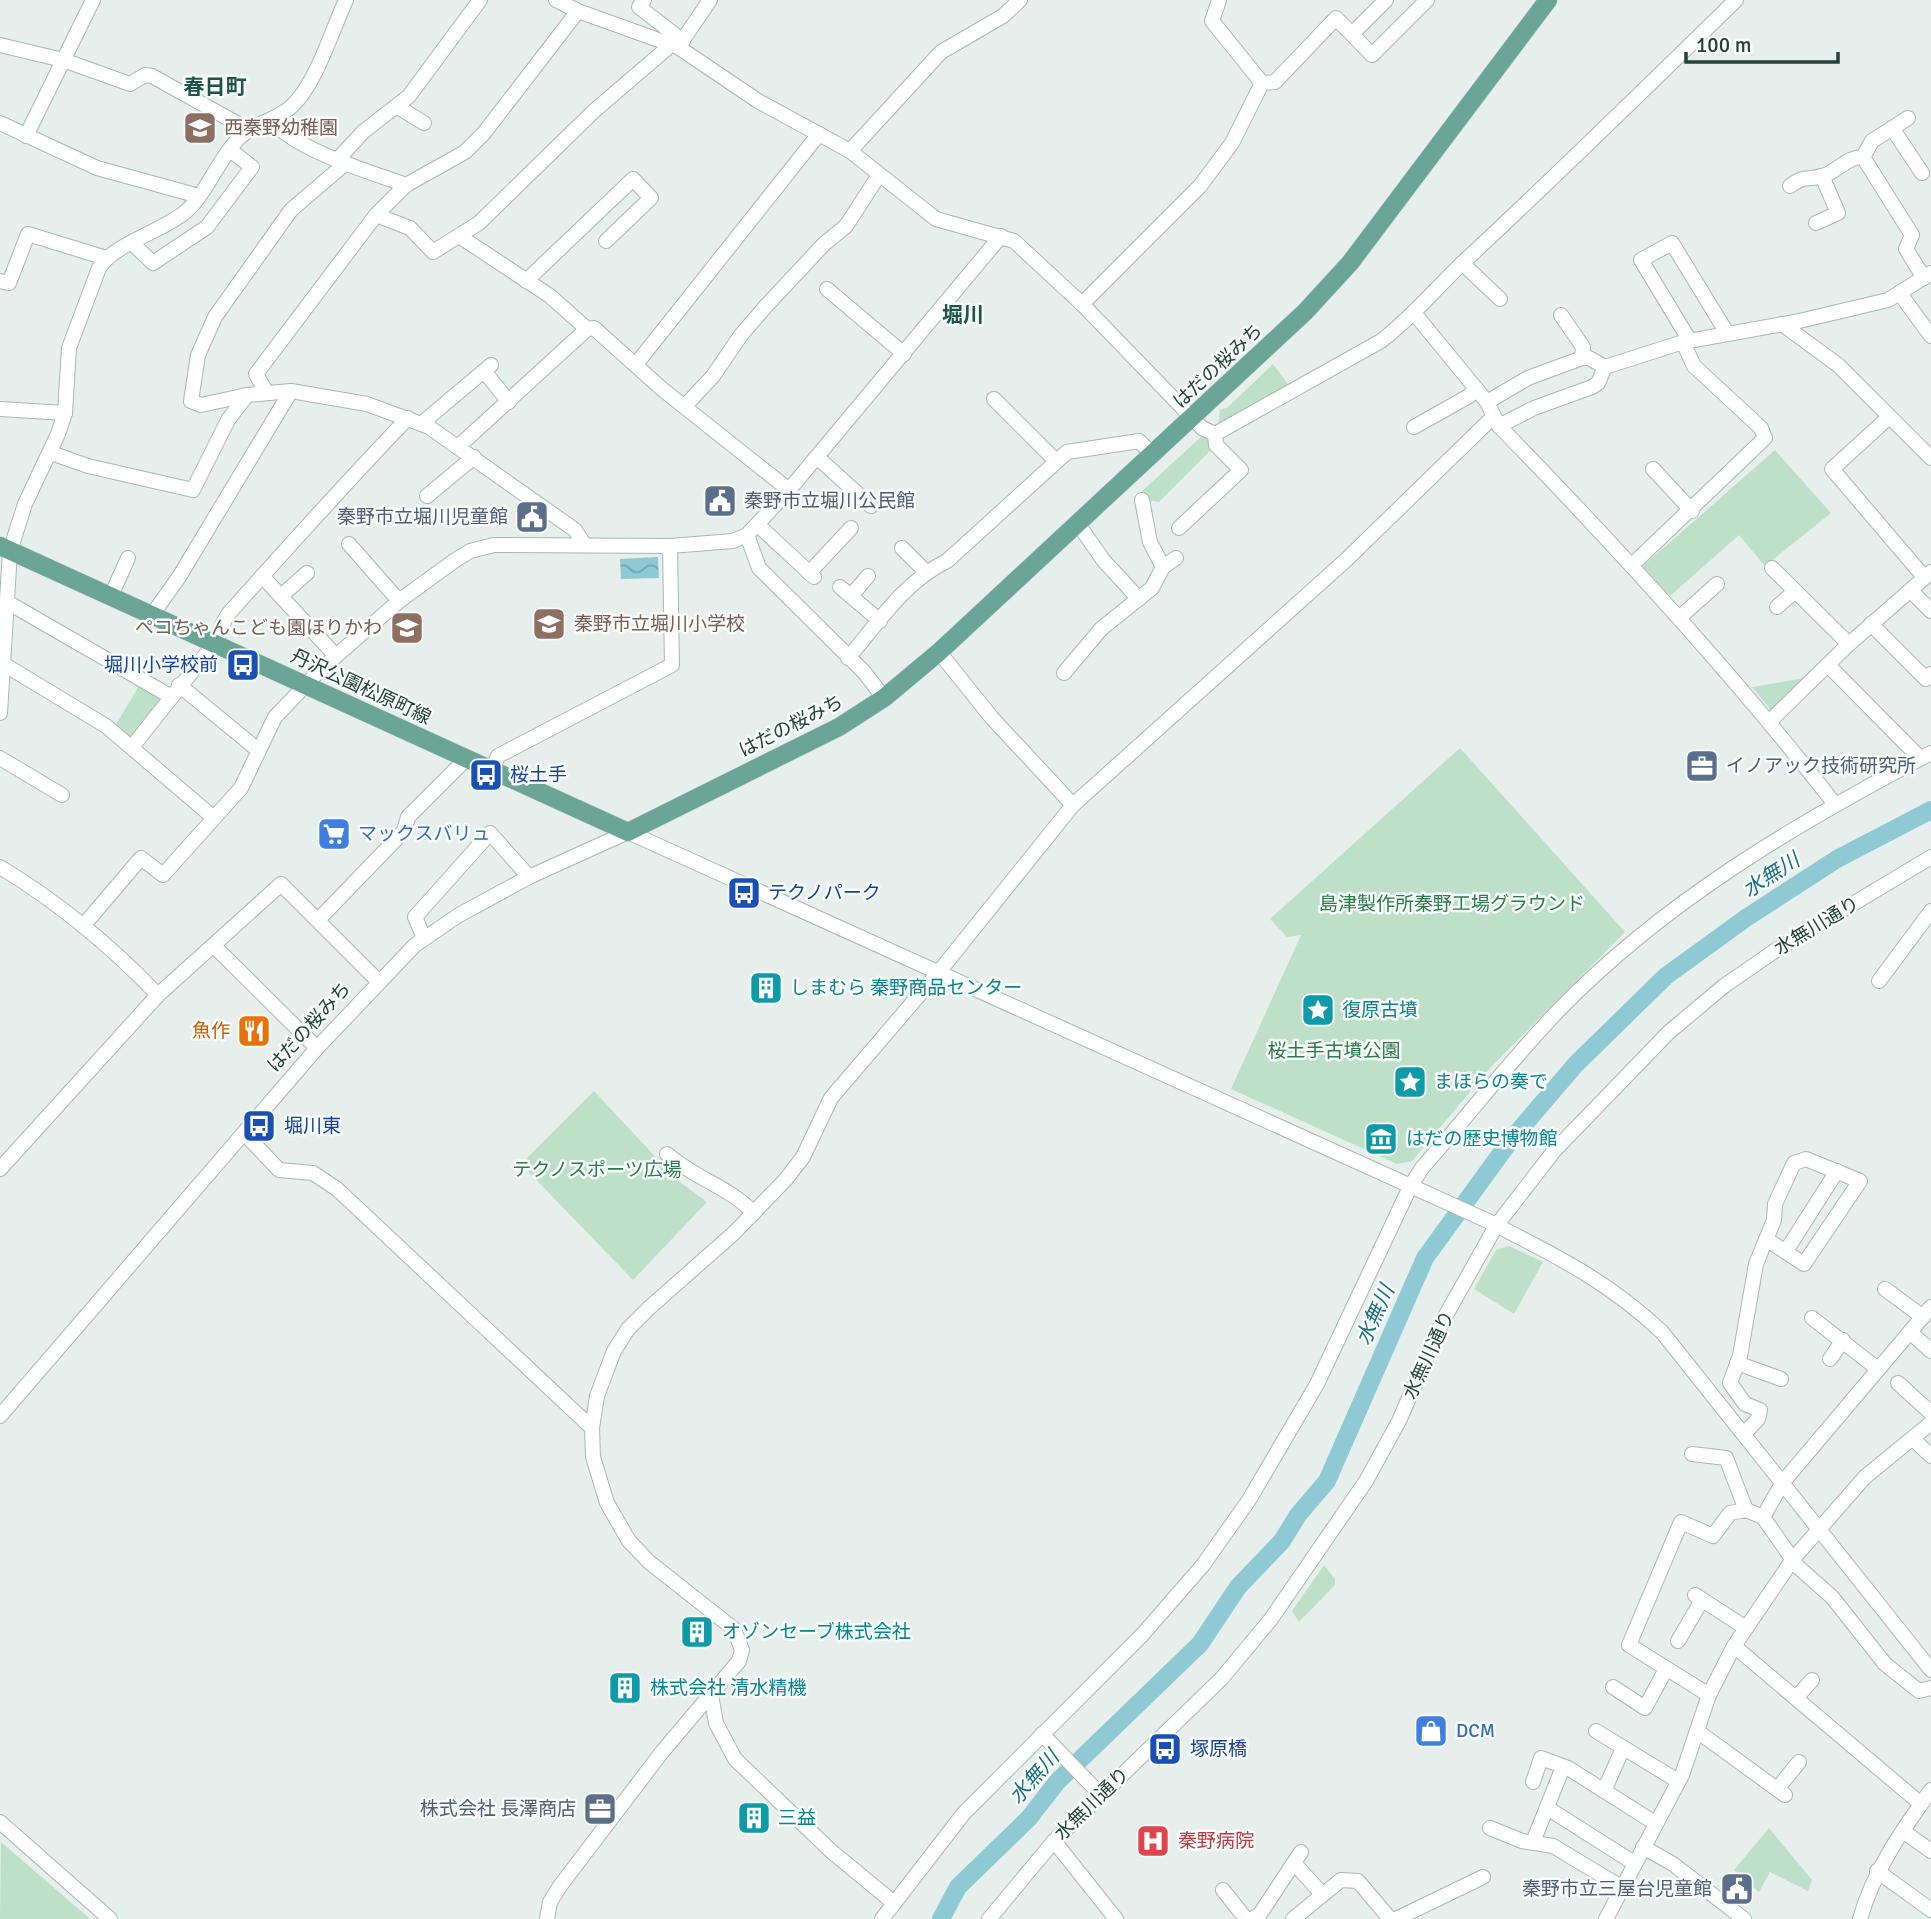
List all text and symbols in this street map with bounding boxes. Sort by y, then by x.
scale bar [1686,21,1838,65]
text: 100 m [1696,32,1751,58]
district label: 春日町 [184,74,247,100]
school or university icon: 西秦野幼稚園 [181,109,219,147]
place label: 西秦野幼稚園 [224,116,338,140]
district label: 堀川 [942,302,984,328]
street label: はだの桜みち [1168,318,1268,414]
public building icon: 秦野市立堀川公民館 [701,482,739,520]
place label: 秦野市立堀川公民館 [744,489,915,513]
public building icon: 秦野市立堀川児童館 [513,498,551,536]
place label: 秦野市立堀川児童館 [337,505,508,529]
school or university icon: 秦野市立堀川小学校 [530,605,568,643]
school or university icon: ペコちゃんこども園ほりかわ [388,609,426,647]
place label: 秦野市立堀川小学校 [574,612,745,636]
place label: ペコちゃんこども園ほりかわ [135,616,382,640]
street label: 丹沢公園松原町線 [287,644,435,730]
bus stop icon: 堀川小学校前 [224,646,262,684]
place label: 堀川小学校前 [104,653,218,677]
street label: はだの桜みち [735,690,847,762]
office icon: イノアック技術研究所 [1683,747,1721,785]
place label: イノアック技術研究所 [1726,754,1916,778]
bus stop icon: 桜土手 [467,756,505,794]
place label: 桜土手 [510,763,567,787]
supermarket icon: マックスバリュ [315,815,353,853]
place label: マックスバリュ [358,822,490,846]
water label: 水無川 [1738,846,1806,903]
bus stop icon: テクノパーク [725,874,763,912]
place label: テクノパーク [768,881,881,905]
street label: 水無川通り [1770,891,1864,961]
park label: 島津製作所秦野工場グラウンド [1319,892,1585,916]
building icon: しまむら 秦野商品センター [747,969,785,1007]
place label: しまむら 秦野商品センター [790,976,1022,1000]
street label: はだの桜みち [262,977,356,1077]
place icon: 復原古墳 [1299,991,1337,1029]
place label: 復原古墳 [1342,998,1418,1022]
restaurant icon: 魚作 [235,1012,273,1050]
place label: 魚作 [192,1019,230,1043]
park label: 桜土手古墳公園 [1267,1039,1401,1063]
place icon: まほらの奏で [1391,1063,1429,1101]
place label: まほらの奏で [1434,1070,1548,1094]
bus stop icon: 堀川東 [240,1107,278,1145]
place label: 堀川東 [284,1114,341,1138]
museum icon: はだの歴史博物館 [1362,1120,1400,1158]
place label: はだの歴史博物館 [1406,1127,1558,1151]
park label: テクノスポーツ広場 [512,1158,682,1182]
water label: 水無川 [1350,1279,1401,1349]
street label: 水無川通り [1398,1307,1460,1403]
building icon: オゾンセーブ株式会社 [678,1613,716,1651]
place label: オゾンセーブ株式会社 [722,1620,911,1644]
building icon: 株式会社 清水精機 [606,1669,644,1707]
place label: 株式会社 清水精機 [650,1676,806,1700]
shop icon: DCM [1412,1712,1450,1750]
place label: DCM [1456,1719,1495,1743]
bus stop icon: 塚原橋 [1146,1730,1184,1768]
place label: 塚原橋 [1190,1737,1247,1761]
water label: 水無川 [1004,1743,1066,1809]
street label: 水無川通り [1049,1762,1135,1846]
office icon: 株式会社 長澤商店 [581,1790,619,1828]
place label: 株式会社 長澤商店 [420,1797,576,1821]
building icon: 三益 [735,1799,773,1837]
place label: 三益 [778,1806,816,1830]
hospital icon: 秦野病院 [1134,1822,1172,1860]
place label: 秦野病院 [1178,1829,1254,1853]
public building icon: 秦野市立三屋台児童館 [1718,1870,1756,1908]
place label: 秦野市立三屋台児童館 [1522,1877,1712,1901]

